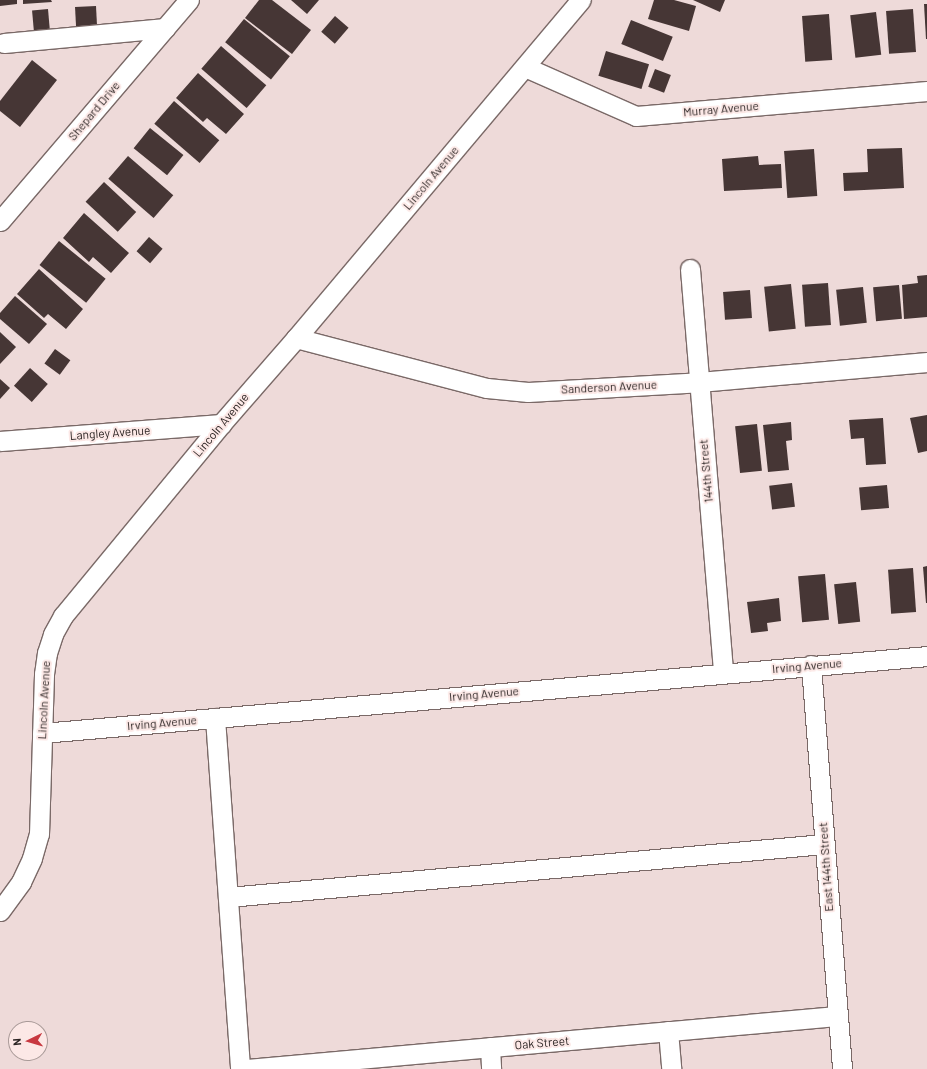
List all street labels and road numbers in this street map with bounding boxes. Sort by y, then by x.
street label: Shepard Drive [65,79,123,143]
street label: Murray Avenue [683,99,759,119]
street label: Lincoln Avenue [400,143,462,213]
street label: Sanderson Avenue [561,377,657,397]
street label: Lincoln Avenue [190,390,252,460]
street label: Langley Avenue [69,423,151,443]
street label: 144th Street [696,439,716,503]
street label: Irving Avenue [772,656,842,676]
street label: Lincoln Avenue [35,660,53,740]
street label: Irving Avenue [449,684,519,704]
street label: Irving Avenue [127,713,197,733]
street label: East 144th Street [816,822,836,912]
street label: Oak Street [514,1033,570,1053]

